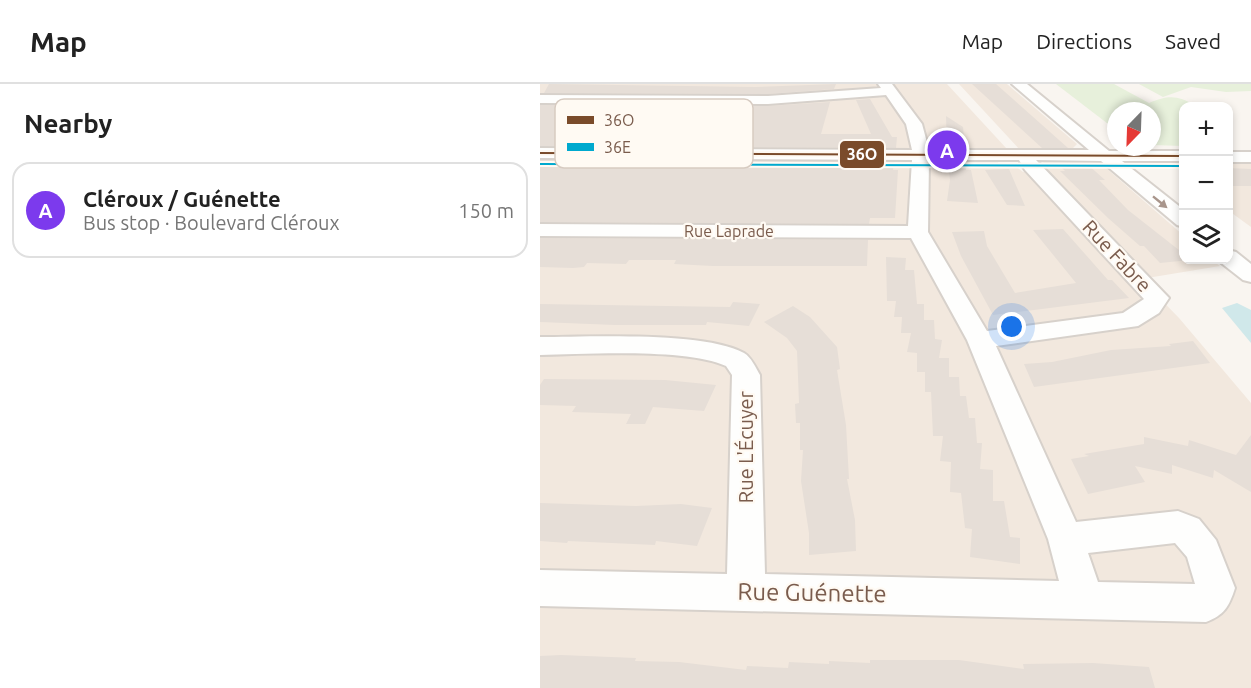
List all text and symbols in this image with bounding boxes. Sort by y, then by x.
text: Map [30,26,87,57]
text: Map [962,29,1003,53]
text: Directions [1036,29,1132,53]
text: Saved [1165,29,1221,53]
legend [555,99,753,168]
north arrow [1107,102,1161,156]
map controls [1179,102,1233,264]
button: + [1179,102,1233,156]
text: Nearby [24,109,112,138]
text: 36O [604,111,634,129]
pin: A [928,128,966,172]
text: 36E [604,138,631,156]
line badge: 36O [839,140,885,169]
text: 36O [847,145,877,163]
button: − [1179,156,1233,210]
text: Cléroux / Guénette [83,186,281,211]
one-way arrow [1152,195,1168,208]
text: A [38,199,53,222]
text: 150 m [458,199,514,222]
button: layers [1179,210,1233,264]
text: Bus stop · Boulevard Cléroux [83,211,340,234]
street label: Rue Fabre [1078,215,1156,296]
street label: Rue Laprade [684,222,774,240]
your location [997,312,1026,341]
street label: Rue L'Écuyer [734,390,757,503]
street label: Rue Guénette [737,578,887,607]

